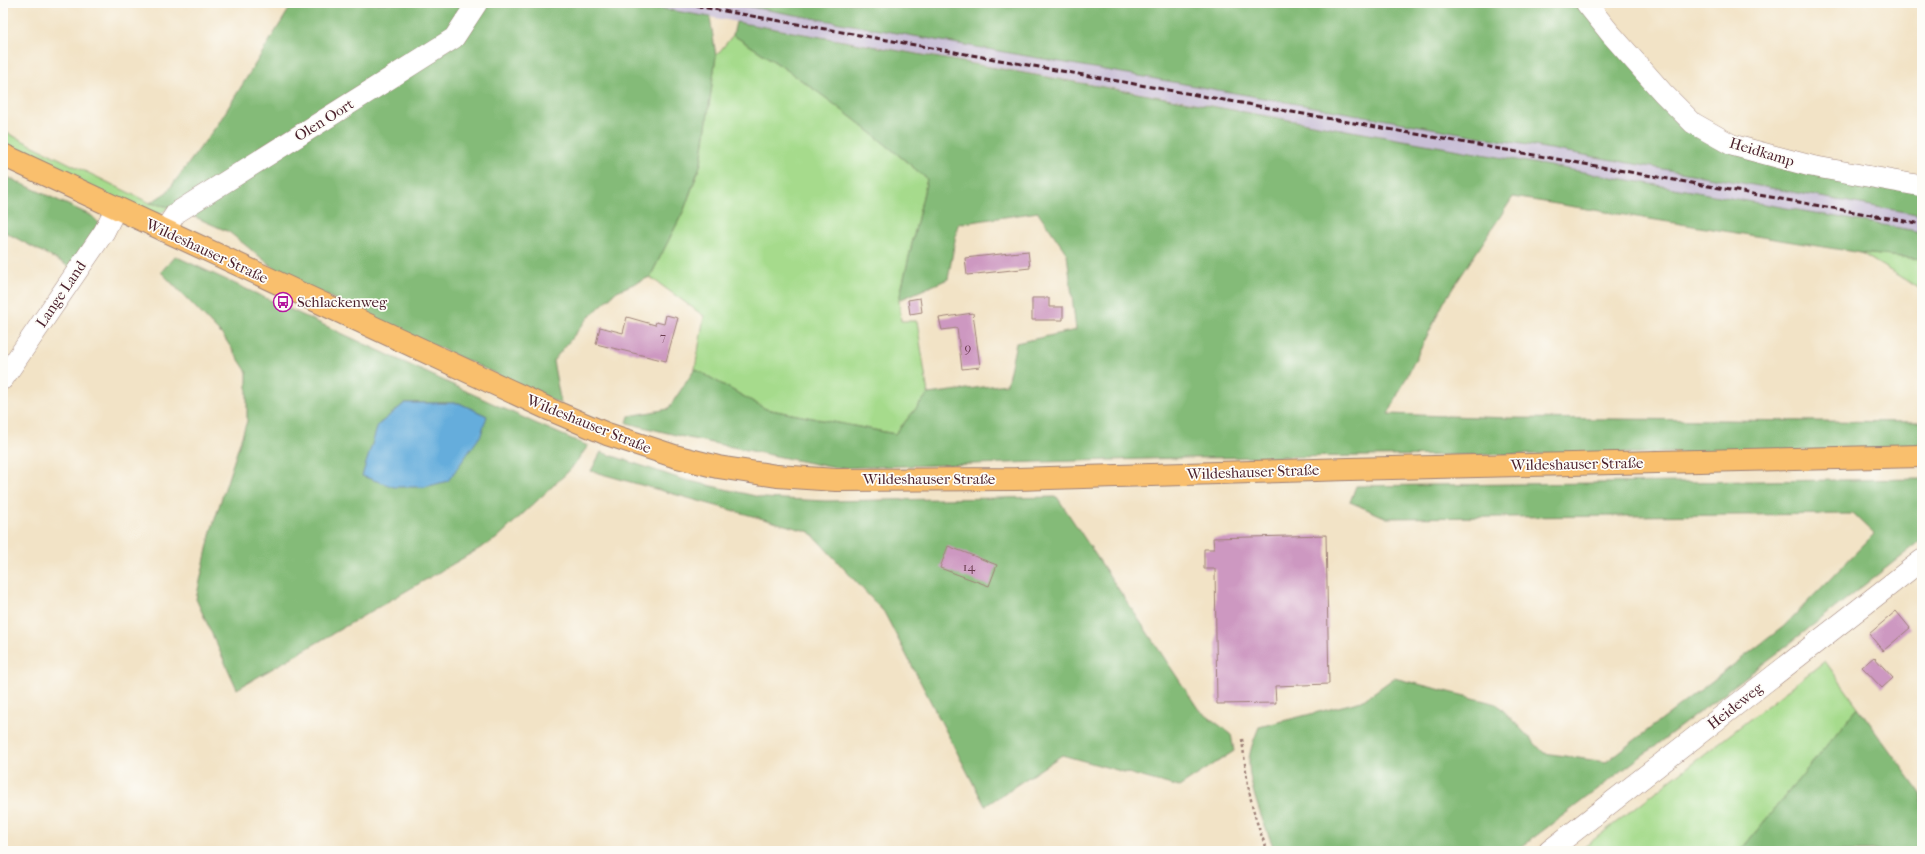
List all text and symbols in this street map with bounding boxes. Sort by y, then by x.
street label: Olen Oort [291,94,357,145]
street label: Heidkamp [1727,134,1797,170]
street label: Wildeshauser Straße [142,214,271,287]
street label: Lange Land [32,257,90,331]
bus stop icon: Schlackenweg [272,291,294,313]
place label: Schlackenweg [297,293,388,311]
house number: 7 [660,329,666,344]
house number: 9 [965,340,972,355]
street label: Wildeshauser Straße [523,390,654,457]
street label: Wildeshauser Straße [1510,454,1644,474]
street label: Wildeshauser Straße [1185,461,1320,483]
street label: Wildeshauser Straße [862,470,996,488]
house number: 14 [963,559,975,574]
street label: Heideweg [1704,678,1767,733]

